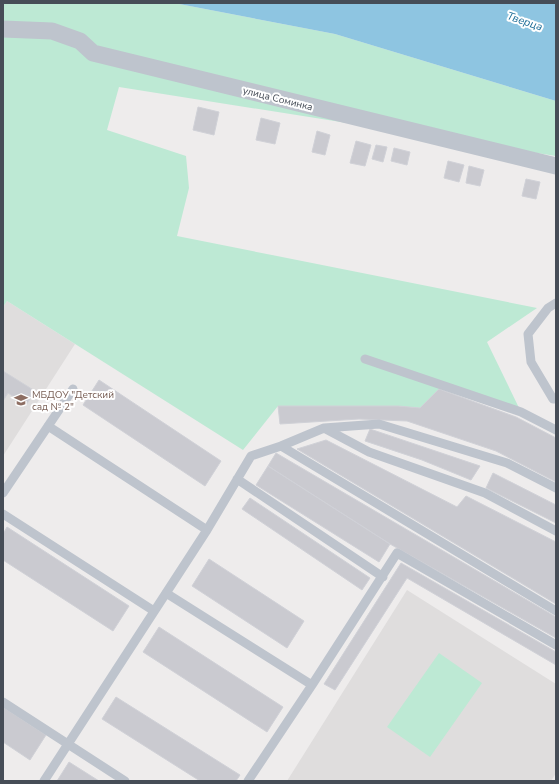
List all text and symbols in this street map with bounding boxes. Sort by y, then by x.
water label: Тверца [505,8,545,35]
street label: улица Соминка [241,84,314,114]
place label: МБДОУ "Детский сад № 2" [32,388,114,414]
school or university icon: МБДОУ "Детский сад № 2" [13,392,29,408]

